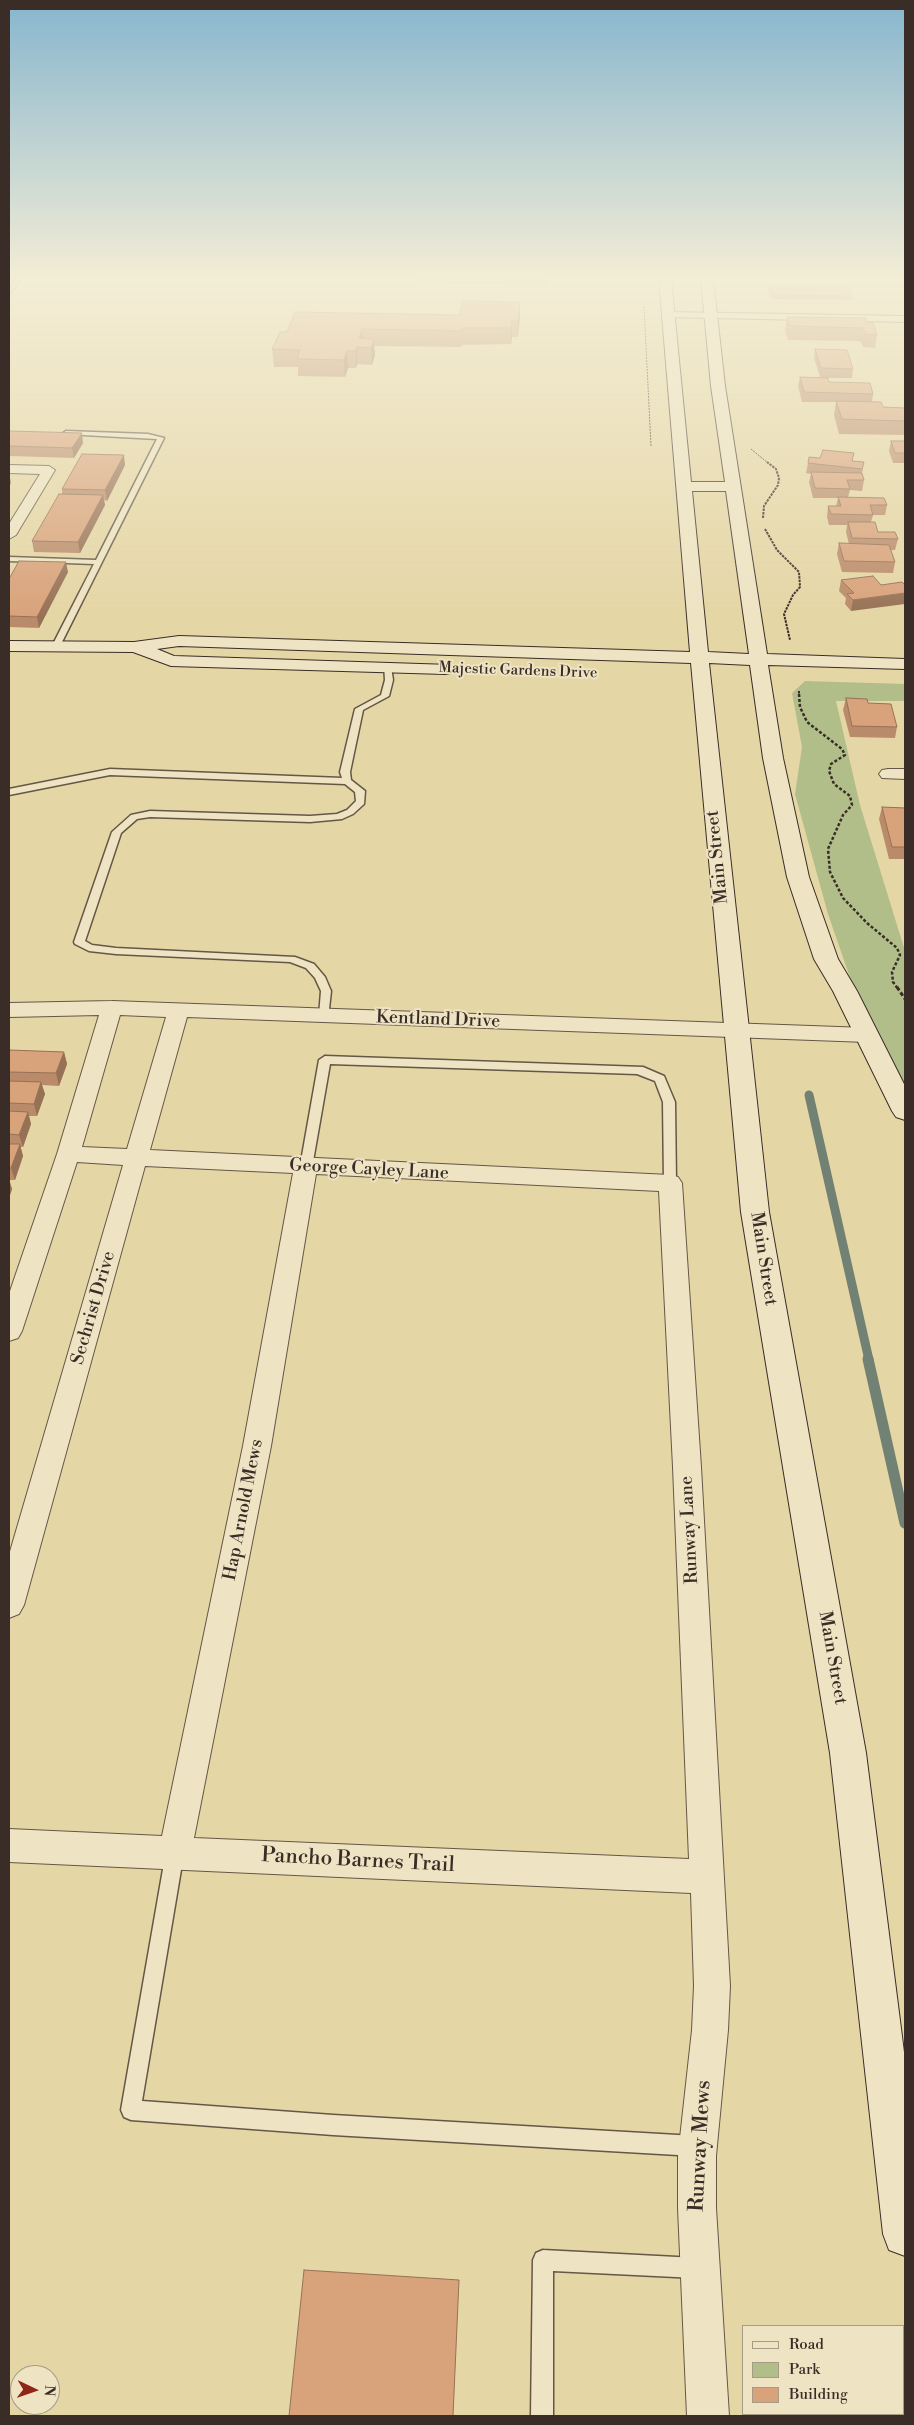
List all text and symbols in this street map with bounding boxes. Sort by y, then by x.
street label: Majestic Gardens Drive [438,659,598,683]
street label: Main Street [702,809,734,905]
street label: Kentland Drive [375,1007,501,1033]
street label: George Cayley Lane [289,1155,449,1185]
street label: Main Street [745,1211,781,1307]
street label: Sechrist Drive [67,1249,121,1367]
street label: Hap Arnold Mews [220,1437,268,1583]
street label: Runway Lane [676,1475,704,1585]
street label: Main Street [813,1610,851,1706]
street label: Pancho Barnes Trail [261,1843,455,1879]
street label: Runway Mews [685,2080,717,2212]
legend [742,2325,904,2415]
text: Road [789,2335,824,2354]
text: Park [789,2360,820,2379]
north arrow [10,2365,60,2415]
text: N [40,2385,58,2397]
text: Building [789,2385,848,2404]

